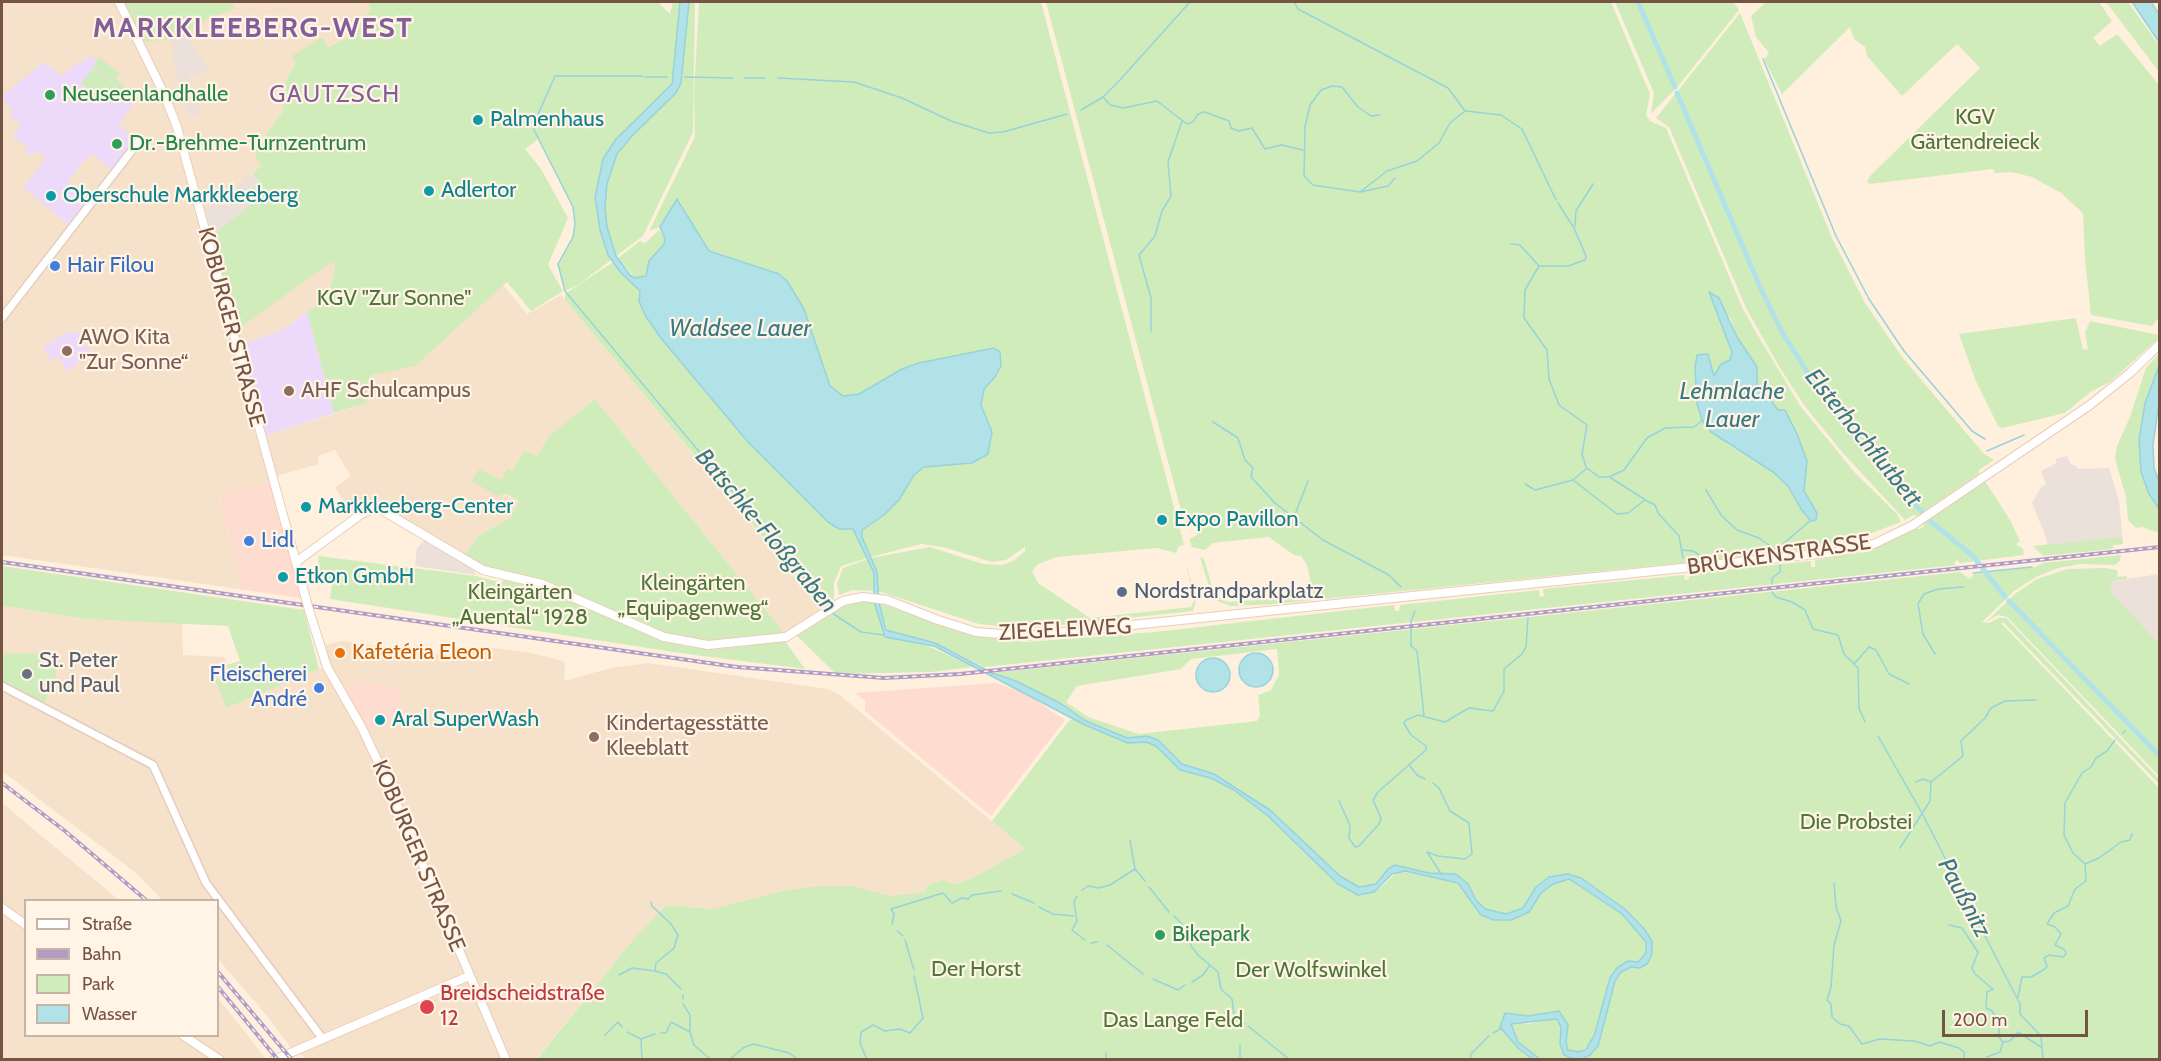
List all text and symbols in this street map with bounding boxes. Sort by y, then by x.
district label: MARKKLEEBERG-WEST [93,12,413,46]
district label: GAUTZSCH [269,81,401,109]
place label: Neuseenlandhalle [62,82,228,108]
marker: Neuseenlandhalle [43,88,57,102]
park label: KGV Gärtendreieck [1910,105,2040,156]
place label: Palmenhaus [490,107,604,133]
marker: Palmenhaus [471,113,485,127]
place label: Dr.-Brehme-Turnzentrum [129,131,366,157]
marker: Dr.-Brehme-Turnzentrum [110,137,124,151]
place label: Adlertor [441,178,516,204]
place label: Oberschule Markkleeberg [63,183,298,209]
marker: Adlertor [422,184,436,198]
marker: Oberschule Markkleeberg [44,189,58,203]
street label: KOBURGER STRASSE [192,224,270,430]
place label: Hair Filou [67,253,154,279]
marker: Hair Filou [48,259,62,273]
park label: KGV "Zur Sonne" [317,286,471,312]
water label: Waldsee Lauer [669,315,811,343]
place label: AWO Kita "Zur Sonne“ [79,325,188,376]
marker: AWO Kita "Zur Sonne“ [60,344,74,358]
water label: Elsterhochflutbett [1799,363,1927,513]
place label: AHF Schulcampus [301,378,471,404]
water label: Lehmlache Lauer [1680,378,1784,434]
marker: AHF Schulcampus [282,384,296,398]
water label: Batschke‐Floßgraben [689,443,843,619]
place label: Markkleeberg-Center [318,494,513,520]
marker: Markkleeberg-Center [299,500,313,514]
place label: Expo Pavillon [1174,507,1299,533]
marker: Expo Pavillon [1155,513,1169,527]
place label: Lidl [261,528,294,554]
street label: BRÜCKENSTRASSE [1685,529,1873,581]
marker: Lidl [242,534,256,548]
place label: Etkon GmbH [295,564,414,590]
marker: Etkon GmbH [276,570,290,584]
park label: Kleingärten „Equipagenweg“ [618,571,768,622]
place label: Nordstrandparkplatz [1134,579,1324,605]
park label: Kleingärten „Auental“ 1928 [452,580,588,632]
marker: Nordstrandparkplatz [1115,585,1129,599]
street label: ZIEGELEIWEG [998,613,1132,647]
place label: Kafetéria Eleon [352,640,492,666]
marker: Kafetéria Eleon [333,646,347,660]
place label: St. Peter und Paul [39,648,120,700]
place label: Fleischerei André [210,662,307,714]
marker: St. Peter und Paul [20,667,34,681]
marker: Fleischerei André [312,681,326,695]
place label: Aral SuperWash [392,707,539,733]
place label: Kindertagesstätte Kleeblatt [606,711,769,762]
marker: Aral SuperWash [373,713,387,727]
marker: Kindertagesstätte Kleeblatt [587,730,601,744]
street label: KOBURGER STRASSE [366,756,470,956]
park label: Die Probstei [1800,810,1912,836]
water label: Paußnitz [1931,853,1997,943]
legend [24,899,219,1037]
text: Straße [82,913,132,935]
place label: Bikepark [1172,922,1250,948]
marker: Bikepark [1153,928,1167,942]
text: Bahn [82,943,121,965]
park label: Der Horst [931,957,1021,983]
park label: Der Wolfswinkel [1235,958,1387,984]
text: Park [82,973,114,995]
place label: Breidscheidstraße 12 [440,981,605,1032]
marker: Breidscheidstraße 12 [418,998,436,1016]
scale bar [1945,998,2090,1036]
text: Wasser [82,1003,137,1025]
park label: Das Lange Feld [1103,1008,1243,1034]
text: 200 m [1953,1009,2007,1031]

